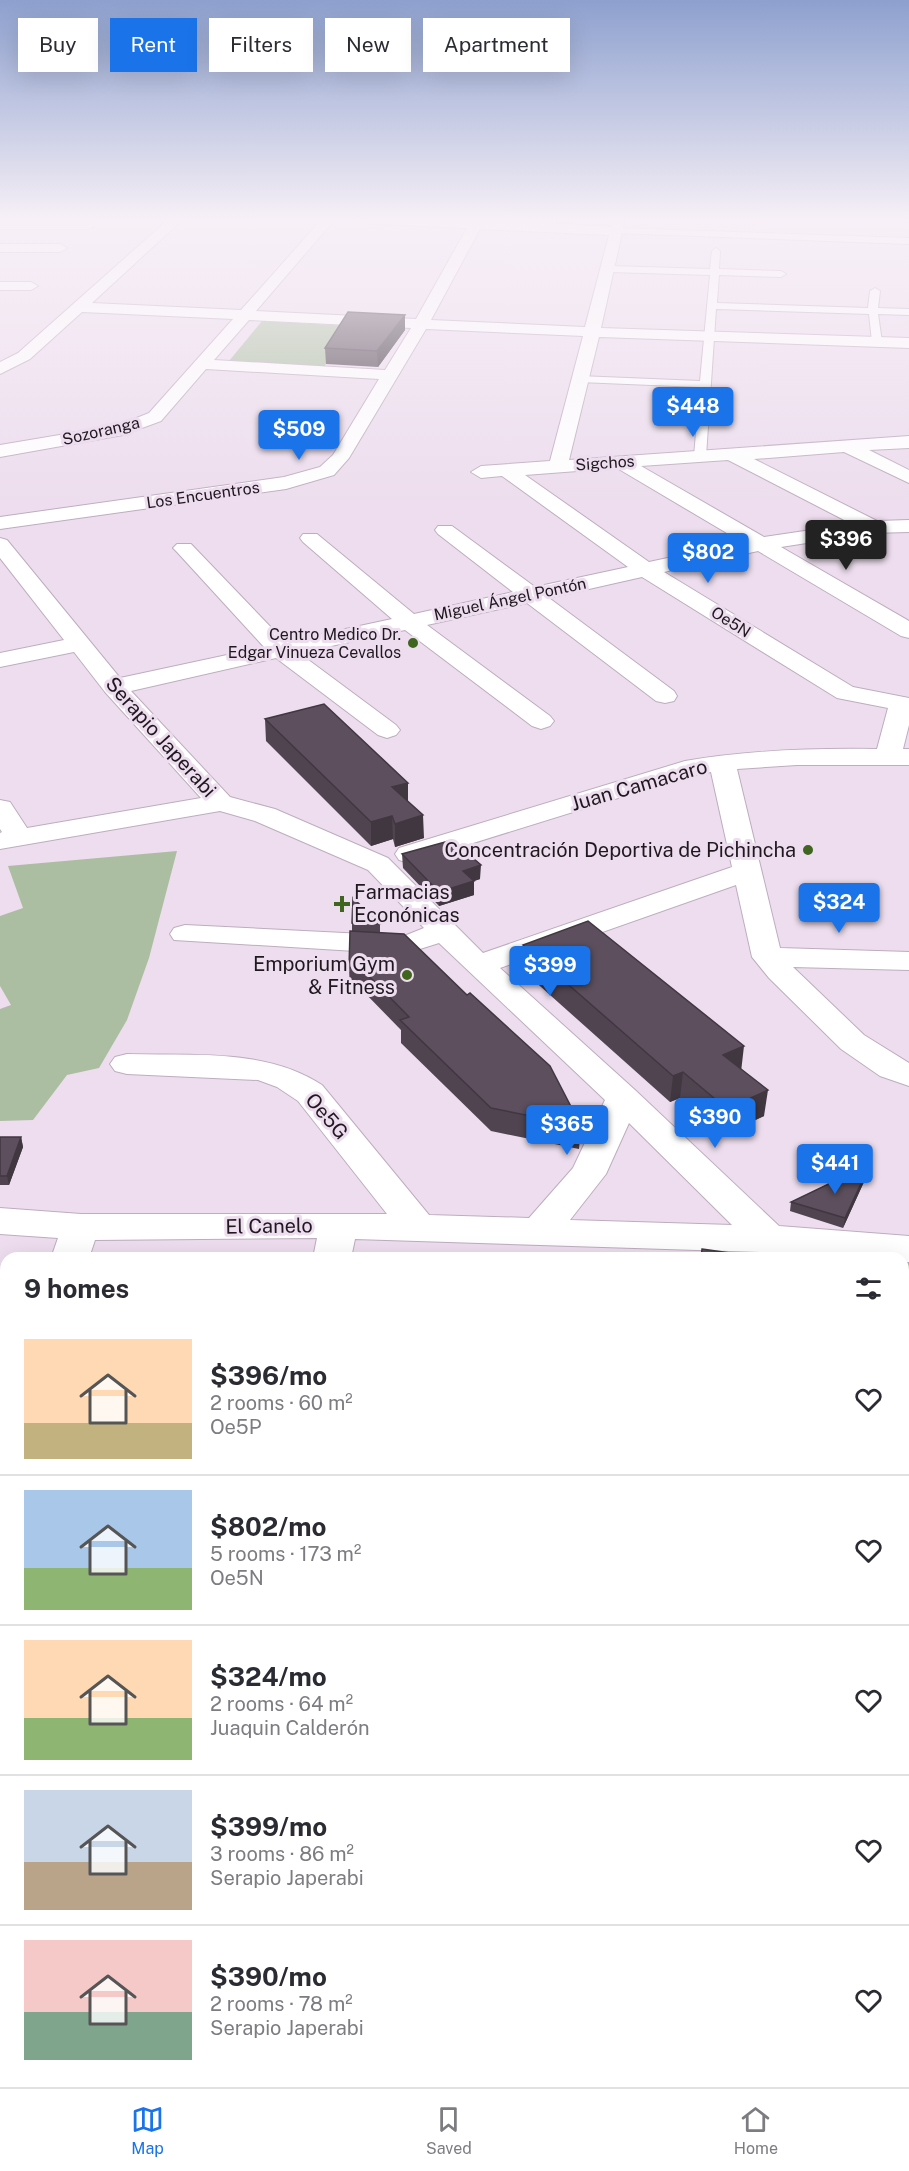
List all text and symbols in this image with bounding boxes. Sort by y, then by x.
chip: Buy [18,18,98,72]
chip: Rent [110,18,197,72]
chip: Filters [209,18,313,72]
chip: New [325,18,411,72]
chip: Apartment [423,18,570,72]
pin: $448 [657,387,729,438]
text: $448 [666,394,720,418]
pin: $509 [263,410,335,461]
street label: Sozoranga [60,413,142,449]
text: $509 [272,417,326,441]
street label: Sigchos [575,451,635,475]
street label: Los Encuentros [145,478,261,512]
pin: $396 [810,520,882,571]
text: $396 [819,527,873,551]
pin: $802 [672,533,744,584]
text: $802 [682,540,734,564]
street label: Miguel Ángel Pontón [432,573,588,624]
street label: Oe5N [708,603,754,641]
place label: Centro Medico Dr. Edgar Vinueza Cevallos [228,625,401,662]
marker: Centro Medico Dr. Edgar Vinueza Cevallos [406,636,420,650]
street label: Serapio Japerabi [101,672,221,802]
street label: Juan Camacaro [568,754,710,816]
place label: Concentración Deportiva de Pichincha [444,838,796,862]
marker: Concentración Deportiva de Pichincha [801,843,815,857]
place label: Farmacias Econónicas [354,880,460,927]
pin: $324 [803,883,875,934]
text: $324 [813,890,865,914]
marker: Farmacias Econónicas [335,897,349,911]
pin: $399 [514,946,586,997]
place label: Emporium Gym & Fitness [253,952,395,999]
text: $399 [523,953,577,977]
marker: Emporium Gym & Fitness [400,968,414,982]
street label: Oe5G [300,1088,354,1144]
pin: $390 [679,1098,751,1149]
pin: $365 [531,1105,603,1156]
text: $390 [689,1105,741,1129]
text: $365 [540,1112,594,1136]
pin: $441 [799,1144,871,1195]
text: $441 [811,1151,859,1175]
street label: El Canelo [225,1213,313,1239]
icon: filters [852,1272,885,1305]
text: 9 homes [24,1273,129,1304]
text: $396/mo [210,1360,327,1391]
icon: home [72,1363,144,1435]
icon: heart [852,1383,885,1416]
text: 2 rooms · 60 m² [210,1391,353,1415]
text: Oe5P [210,1415,261,1439]
text: $802/mo [210,1511,326,1542]
icon: home [72,1514,144,1586]
icon: heart [852,1534,885,1567]
text: 5 rooms · 173 m² [210,1542,361,1566]
text: Oe5N [210,1566,264,1590]
text: $324/mo [210,1661,327,1692]
icon: home [72,1664,144,1736]
icon: heart [852,1684,885,1717]
text: 2 rooms · 64 m² [210,1692,353,1716]
text: Juaquin Calderón [210,1716,370,1740]
text: $399/mo [210,1811,327,1842]
icon: home [72,1814,144,1886]
icon: heart [852,1834,885,1867]
text: 3 rooms · 86 m² [210,1842,354,1866]
text: Serapio Japerabi [210,1866,364,1890]
text: $390/mo [210,1961,327,1992]
icon: home [72,1964,144,2036]
icon: heart [852,1984,885,2017]
text: 2 rooms · 78 m² [210,1992,353,2016]
text: Serapio Japerabi [210,2016,364,2040]
tab: Map [131,2103,164,2158]
tab: Saved [426,2103,472,2158]
tab: Home [734,2103,778,2158]

